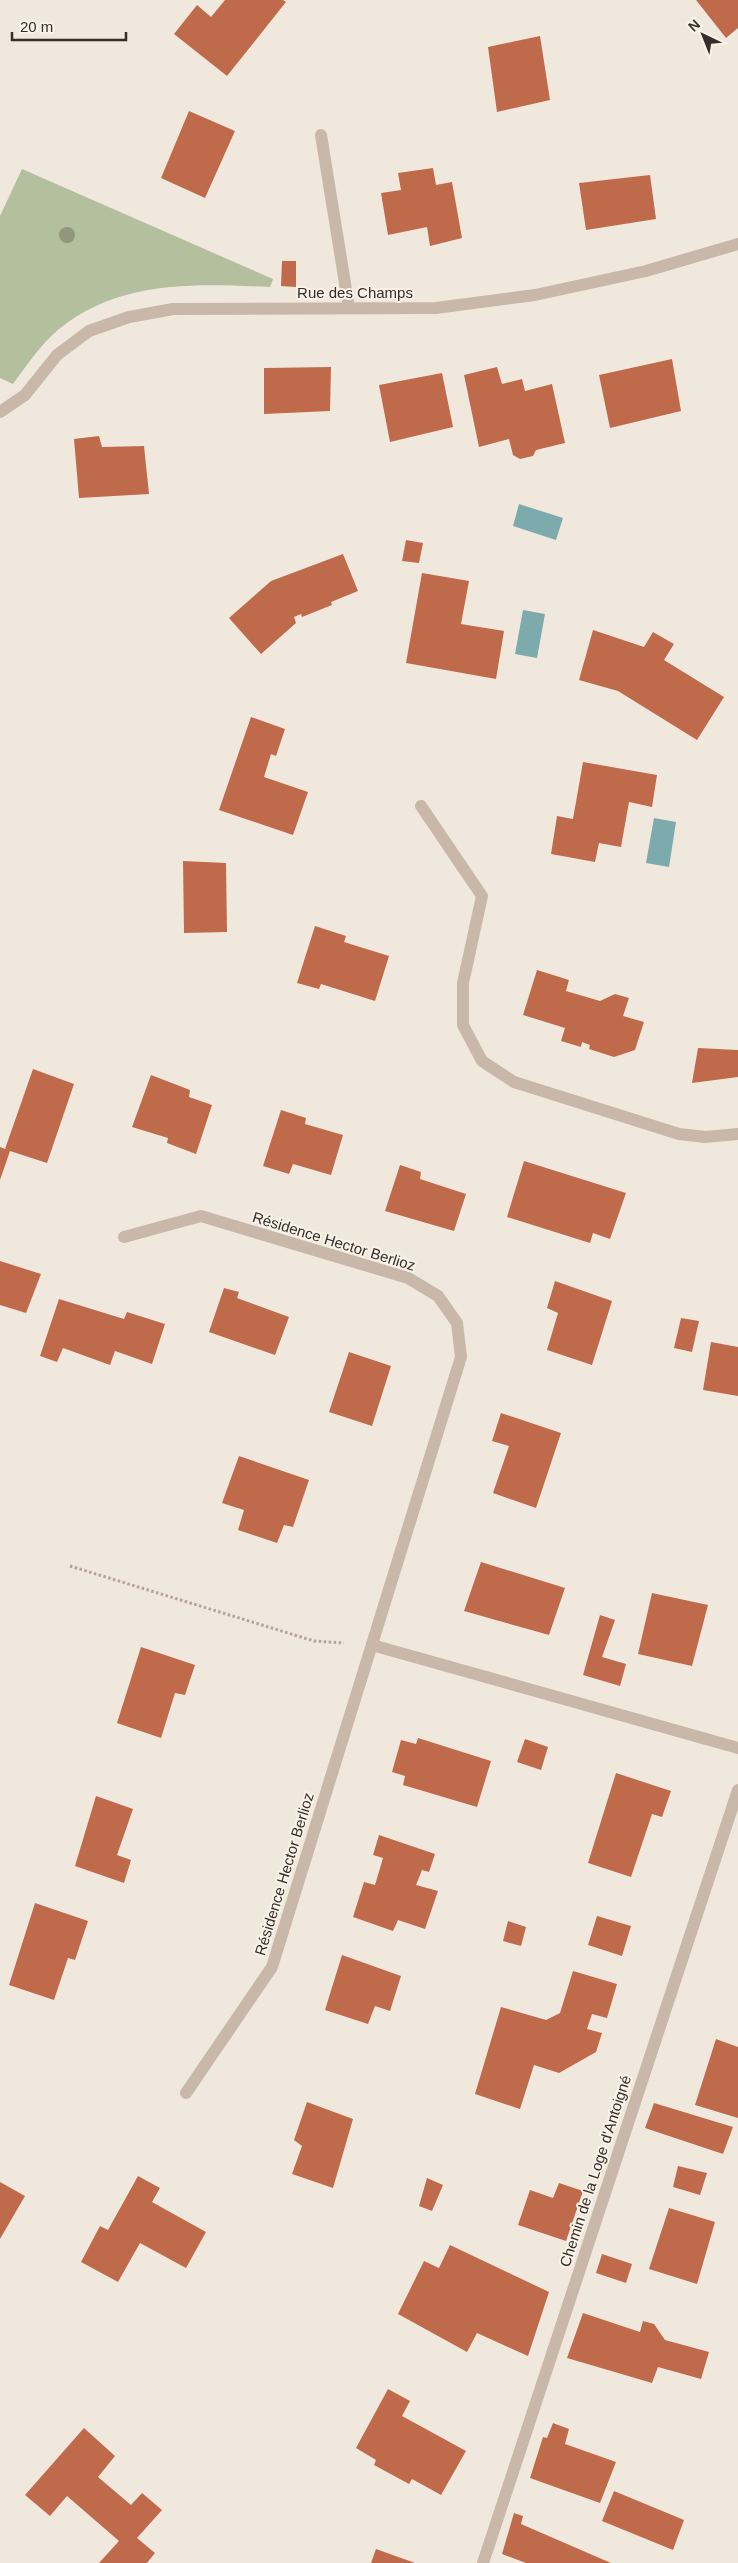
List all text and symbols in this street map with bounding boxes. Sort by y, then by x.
scale bar [12,10,126,42]
north arrow [678,10,728,60]
text: N [685,16,703,35]
text: 20 m [20,18,53,35]
street label: Rue des Champs [297,284,413,301]
street label: Résidence Hector Berlioz [251,1208,417,1274]
street label: Résidence Hector Berlioz [251,1791,317,1957]
street label: Chemin de la Loge d'Antoigné [556,2073,634,2269]

